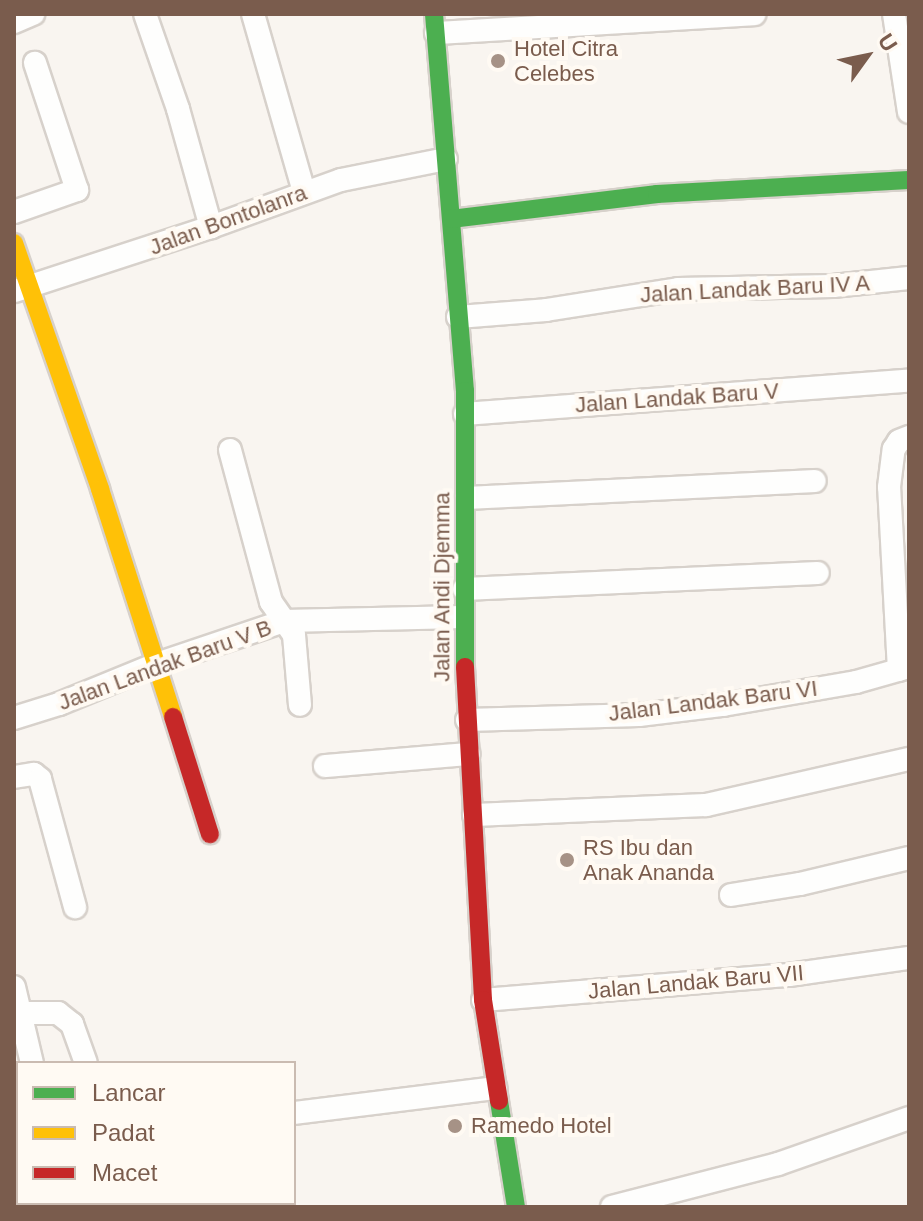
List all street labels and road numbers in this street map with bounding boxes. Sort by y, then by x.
street label: Jalan Bontolanra [146,179,310,261]
street label: Jalan Landak Baru IV A [639,270,871,308]
street label: Jalan Landak Baru V [574,378,780,418]
street label: Jalan Andi Djemma [429,492,455,682]
street label: Jalan Landak Baru V B [55,614,275,716]
street label: Jalan Landak Baru VI [607,675,819,727]
street label: Jalan Landak Baru VII [587,959,805,1005]

